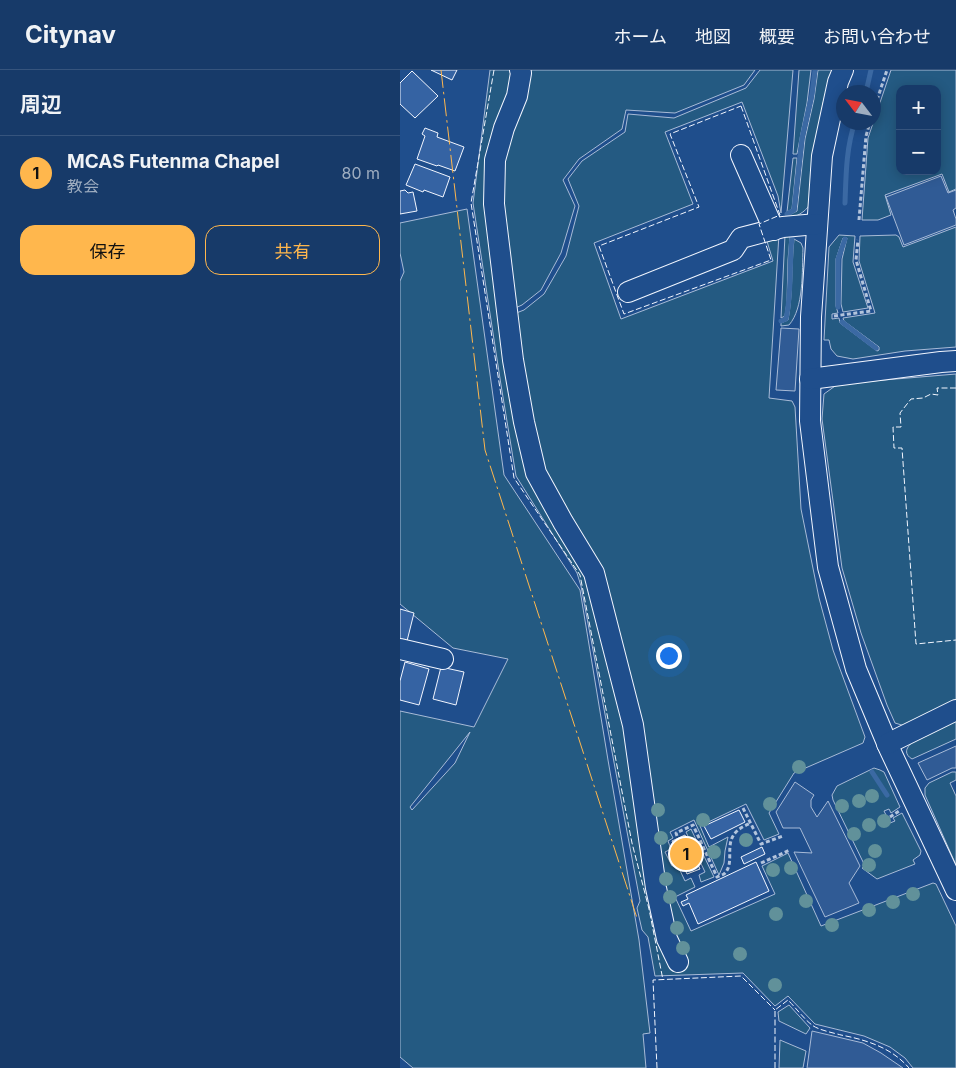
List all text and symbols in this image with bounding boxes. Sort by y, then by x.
text: Citynav [25,20,116,49]
text: ホーム [614,26,667,47]
text: 地図 [695,26,731,47]
text: 概要 [759,26,795,47]
text: お問い合わせ [823,26,931,47]
north arrow [836,85,881,130]
map controls [896,85,941,175]
button: + [896,85,941,130]
text: 周辺 [20,92,62,117]
button: − [896,130,941,175]
text: MCAS Futenma Chapel [67,150,280,173]
text: 1 [33,163,39,183]
text: 80 m [341,163,380,183]
text: 教会 [67,176,99,196]
button: 保存 [20,225,195,275]
button: 共有 [205,225,380,275]
your location [656,643,682,669]
pin: 1 [670,835,702,873]

